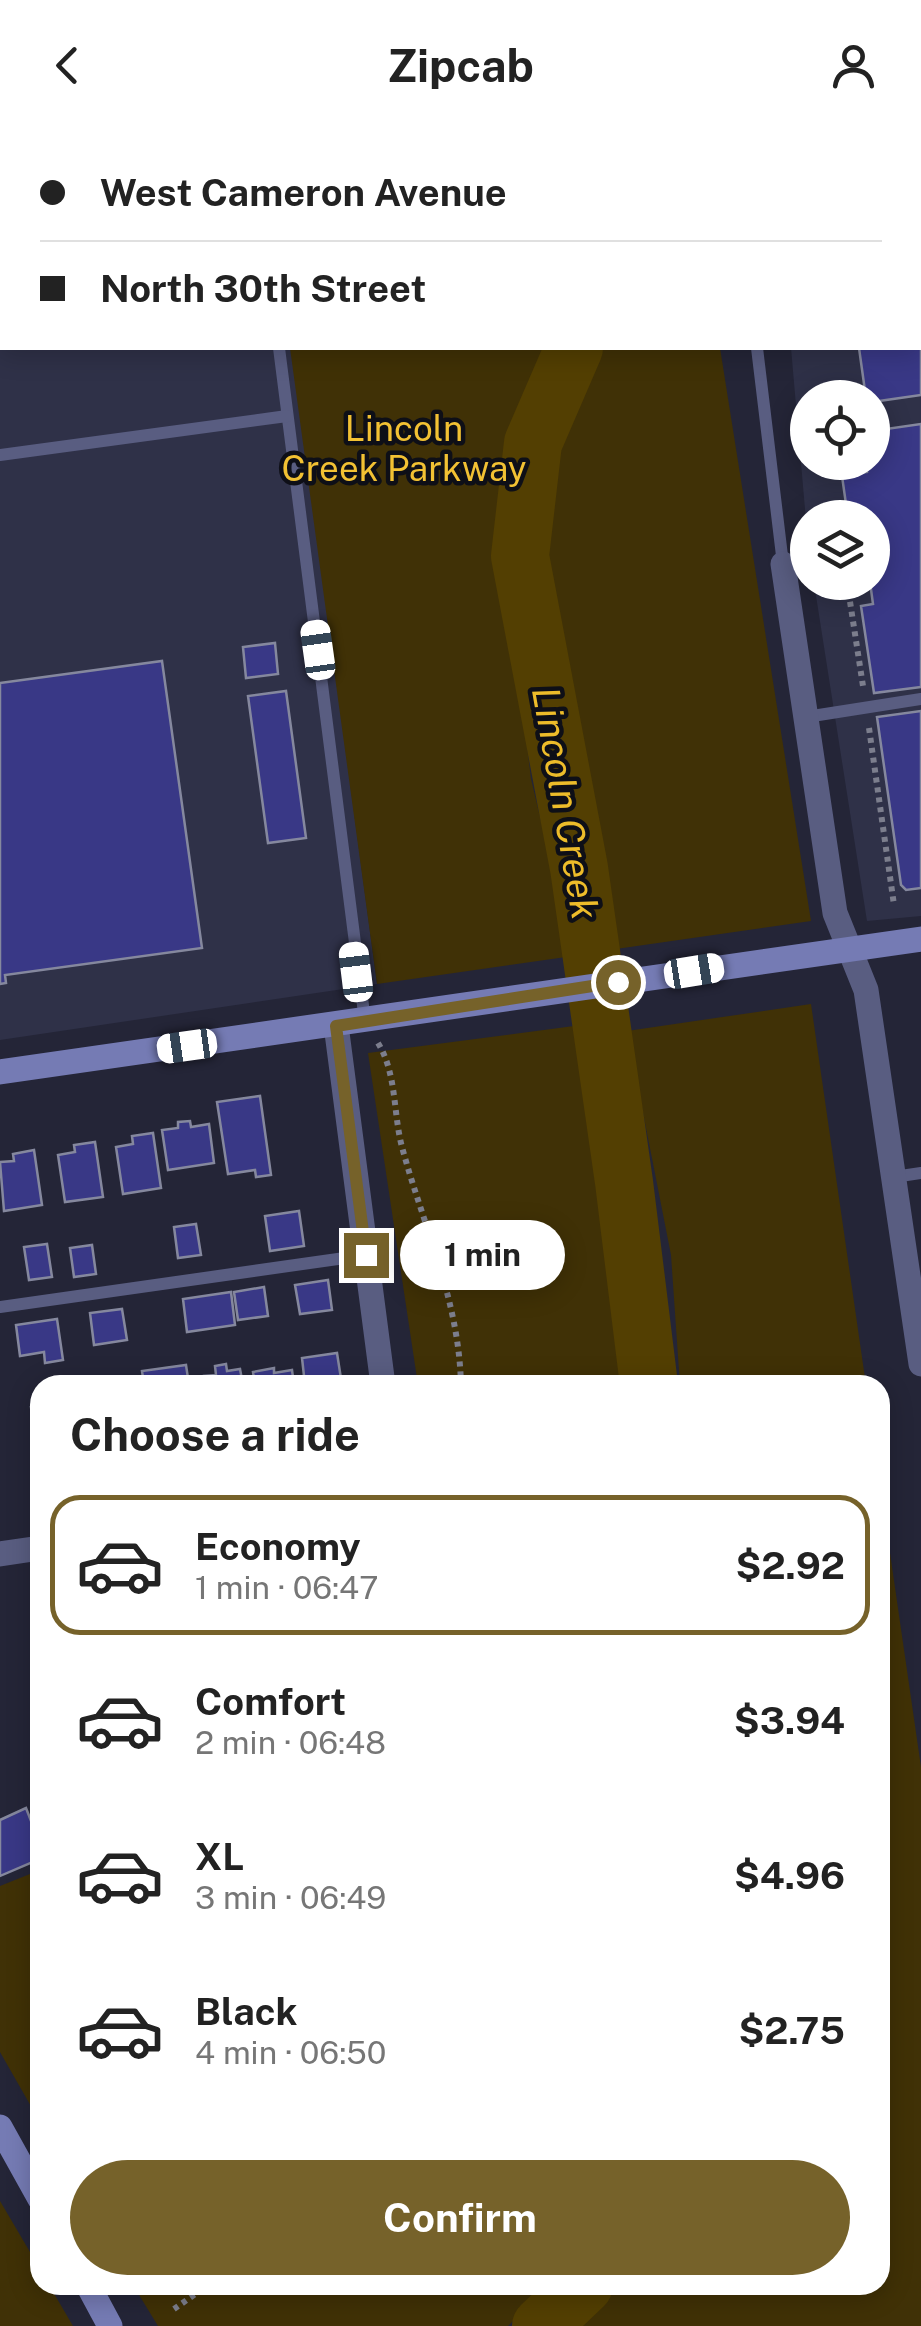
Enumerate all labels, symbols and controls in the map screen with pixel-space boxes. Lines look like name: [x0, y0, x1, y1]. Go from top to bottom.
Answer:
icon: back: [40, 38, 95, 93]
icon: person: [826, 38, 881, 93]
text: Zipcab: [387, 39, 534, 92]
text: West Cameron Avenue: [100, 170, 507, 215]
text: North 30th Street: [100, 266, 426, 311]
map controls: [790, 380, 890, 600]
button: locate: [790, 380, 890, 480]
park label: Lincoln Creek Parkway: [282, 408, 526, 489]
button: layers: [790, 500, 890, 600]
car: [299, 618, 337, 682]
water label: Lincoln Creek: [523, 683, 608, 923]
car: [337, 940, 375, 1004]
car: [662, 951, 726, 991]
route start: [596, 960, 641, 1005]
car: [155, 1027, 219, 1065]
callout: 1 min: [401, 1220, 566, 1290]
route end: [344, 1233, 389, 1278]
text: 1 min: [444, 1236, 521, 1273]
text: Choose a ride: [70, 1408, 360, 1461]
icon: car: [75, 1520, 165, 1610]
text: Economy: [195, 1524, 361, 1569]
text: $2.92: [736, 1543, 845, 1588]
text: 1 min · 06:47: [195, 1569, 378, 1606]
icon: car: [75, 1675, 165, 1765]
text: Comfort: [195, 1679, 346, 1724]
text: $3.94: [734, 1698, 845, 1743]
text: 2 min · 06:48: [195, 1724, 386, 1761]
icon: car: [75, 1830, 165, 1920]
text: XL: [195, 1834, 244, 1879]
text: $4.96: [734, 1853, 845, 1898]
text: 3 min · 06:49: [195, 1879, 386, 1916]
icon: car: [75, 1985, 165, 2075]
text: Black: [195, 1989, 298, 2034]
text: $2.75: [738, 2008, 845, 2053]
text: 4 min · 06:50: [195, 2034, 386, 2071]
button: Confirm: [70, 2160, 850, 2275]

